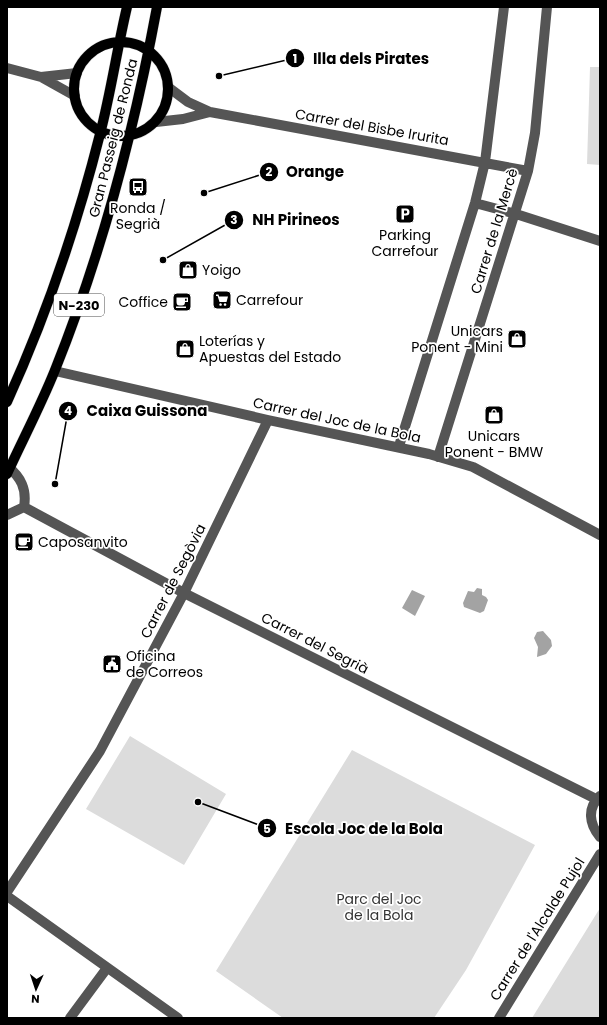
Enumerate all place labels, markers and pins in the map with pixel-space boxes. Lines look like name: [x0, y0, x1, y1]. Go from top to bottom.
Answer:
callout: Illa dels Pirates: [285, 45, 437, 72]
callout: Orange: [259, 158, 352, 185]
bus stop icon: Ronda / Segrià: [127, 176, 149, 198]
place label: Ronda / Segrià: [110, 198, 166, 234]
parking icon: Parking Carrefour: [394, 203, 416, 225]
callout: NH Pirineos: [224, 207, 347, 234]
place label: Parking Carrefour: [371, 225, 439, 261]
shop icon: Yoigo: [177, 259, 199, 281]
place label: Yoigo: [202, 260, 241, 280]
supermarket icon: Carrefour: [211, 289, 233, 311]
place label: Carrefour: [236, 290, 303, 310]
cafe icon: Coffice: [171, 291, 193, 313]
place label: Coffice: [118, 292, 168, 312]
place label: Unicars Ponent - Mini: [411, 321, 503, 357]
shop icon: Unicars Ponent - Mini: [506, 328, 528, 350]
place label: Loterías y Apuestas del Estado: [199, 331, 341, 367]
shop icon: Loterías y Apuestas del Estado: [174, 338, 196, 360]
callout: Caixa Guissona: [58, 397, 215, 424]
shop icon: Unicars Ponent - BMW: [483, 404, 505, 426]
place label: Unicars Ponent - BMW: [445, 426, 543, 462]
cafe icon: Caposanvito: [13, 531, 35, 553]
place label: Caposanvito: [38, 532, 128, 552]
place label: Oficina de Correos: [126, 646, 203, 682]
public building icon: Oficina de Correos: [101, 653, 123, 675]
callout: Escola Joc de la Bola: [257, 815, 451, 842]

